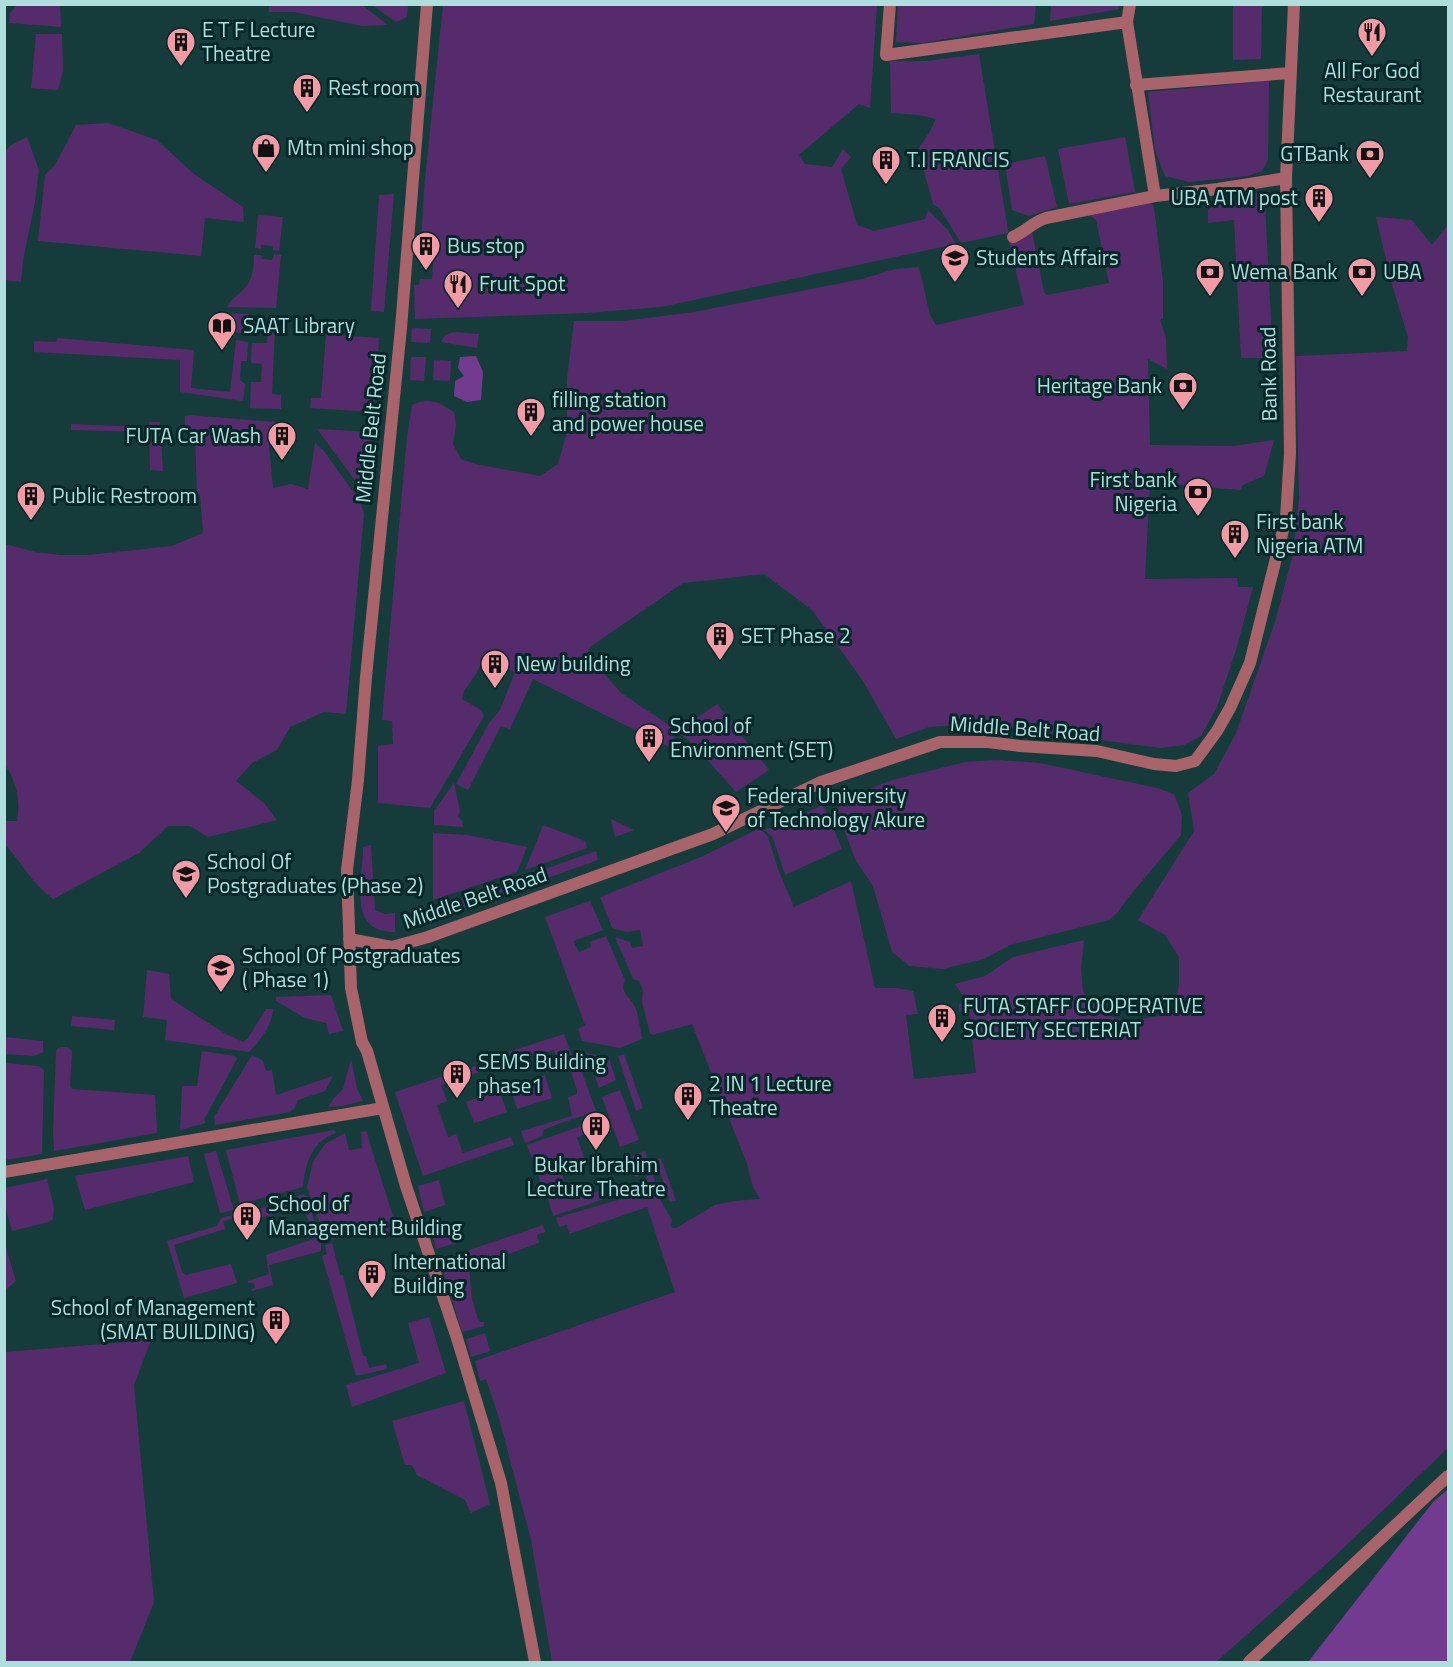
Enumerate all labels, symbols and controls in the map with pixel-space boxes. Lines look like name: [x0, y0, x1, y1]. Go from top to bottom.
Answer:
place label: E T F Lecture Theatre: [202, 13, 315, 69]
restaurant icon: All For God Restaurant: [1356, 16, 1388, 58]
building icon: E T F Lecture Theatre: [165, 26, 197, 68]
place label: All For God Restaurant: [1323, 54, 1422, 110]
place label: Rest room: [328, 71, 420, 103]
building icon: Rest room: [291, 72, 323, 114]
place label: Mtn mini shop: [287, 131, 414, 163]
shop icon: Mtn mini shop: [250, 132, 282, 174]
place label: GTBank: [1280, 137, 1349, 169]
bank icon: GTBank: [1354, 138, 1386, 180]
place label: T.I FRANCIS: [907, 143, 1010, 175]
building icon: T.I FRANCIS: [870, 144, 902, 186]
place label: UBA ATM post: [1170, 181, 1299, 213]
building icon: UBA ATM post: [1303, 182, 1335, 224]
place label: Bus stop: [447, 229, 525, 261]
building icon: Bus stop: [410, 230, 442, 272]
place label: Students Affairs: [976, 241, 1119, 273]
school or university icon: Students Affairs: [939, 242, 971, 284]
place label: Wema Bank: [1231, 255, 1337, 287]
place label: UBA: [1383, 255, 1422, 287]
bank icon: Wema Bank: [1194, 256, 1226, 298]
bank icon: UBA: [1346, 256, 1378, 298]
place label: Fruit Spot: [479, 267, 566, 299]
restaurant icon: Fruit Spot: [442, 268, 474, 310]
place label: SAAT Library: [243, 309, 355, 341]
library icon: SAAT Library: [206, 310, 238, 352]
street label: Bank Road: [1251, 326, 1285, 422]
street label: Middle Belt Road: [346, 351, 394, 504]
place label: Heritage Bank: [1037, 369, 1162, 401]
bank icon: Heritage Bank: [1167, 370, 1199, 412]
place label: filling station and power house: [552, 383, 704, 439]
building icon: filling station and power house: [515, 396, 547, 438]
place label: FUTA Car Wash: [126, 419, 261, 451]
building icon: FUTA Car Wash: [266, 420, 298, 462]
place label: First bank Nigeria: [1089, 463, 1177, 519]
bank icon: First bank Nigeria: [1182, 476, 1214, 518]
place label: Public Restroom: [52, 479, 197, 511]
building icon: Public Restroom: [15, 480, 47, 522]
place label: First bank Nigeria ATM: [1256, 505, 1363, 561]
building icon: First bank Nigeria ATM: [1219, 518, 1251, 560]
place label: SET Phase 2: [741, 619, 851, 651]
building icon: SET Phase 2: [704, 620, 736, 662]
place label: New building: [516, 647, 631, 679]
building icon: New building: [479, 648, 511, 690]
street label: Middle Belt Road: [949, 707, 1101, 749]
place label: School of Environment (SET): [670, 709, 833, 765]
building icon: School of Environment (SET): [633, 722, 665, 764]
place label: Federal University of Technology Akure: [747, 779, 925, 835]
school or university icon: Federal University of Technology Akure: [710, 792, 742, 834]
place label: School Of Postgraduates (Phase 2): [207, 845, 423, 901]
street label: Middle Belt Road: [398, 857, 551, 937]
school or university icon: School Of Postgraduates (Phase 2): [170, 858, 202, 900]
place label: School Of Postgraduates ( Phase 1): [242, 939, 461, 995]
school or university icon: School Of Postgraduates ( Phase 1): [205, 952, 237, 994]
place label: FUTA STAFF COOPERATIVE SOCIETY SECTERIAT: [963, 989, 1203, 1045]
building icon: FUTA STAFF COOPERATIVE SOCIETY SECTERIAT: [926, 1002, 958, 1044]
place label: SEMS Building phase1: [478, 1045, 606, 1101]
building icon: SEMS Building phase1: [441, 1058, 473, 1100]
place label: 2 IN 1 Lecture Theatre: [709, 1067, 832, 1123]
building icon: 2 IN 1 Lecture Theatre: [672, 1080, 704, 1122]
building icon: Bukar Ibrahim Lecture Theatre: [580, 1110, 612, 1152]
place label: Bukar Ibrahim Lecture Theatre: [527, 1148, 666, 1204]
place label: School of Management Building: [268, 1187, 462, 1243]
building icon: School of Management Building: [231, 1200, 263, 1242]
place label: International Building: [393, 1245, 506, 1301]
building icon: International Building: [356, 1258, 388, 1300]
place label: School of Management (SMAT BUILDING): [51, 1291, 256, 1347]
building icon: School of Management (SMAT BUILDING): [260, 1304, 292, 1346]

